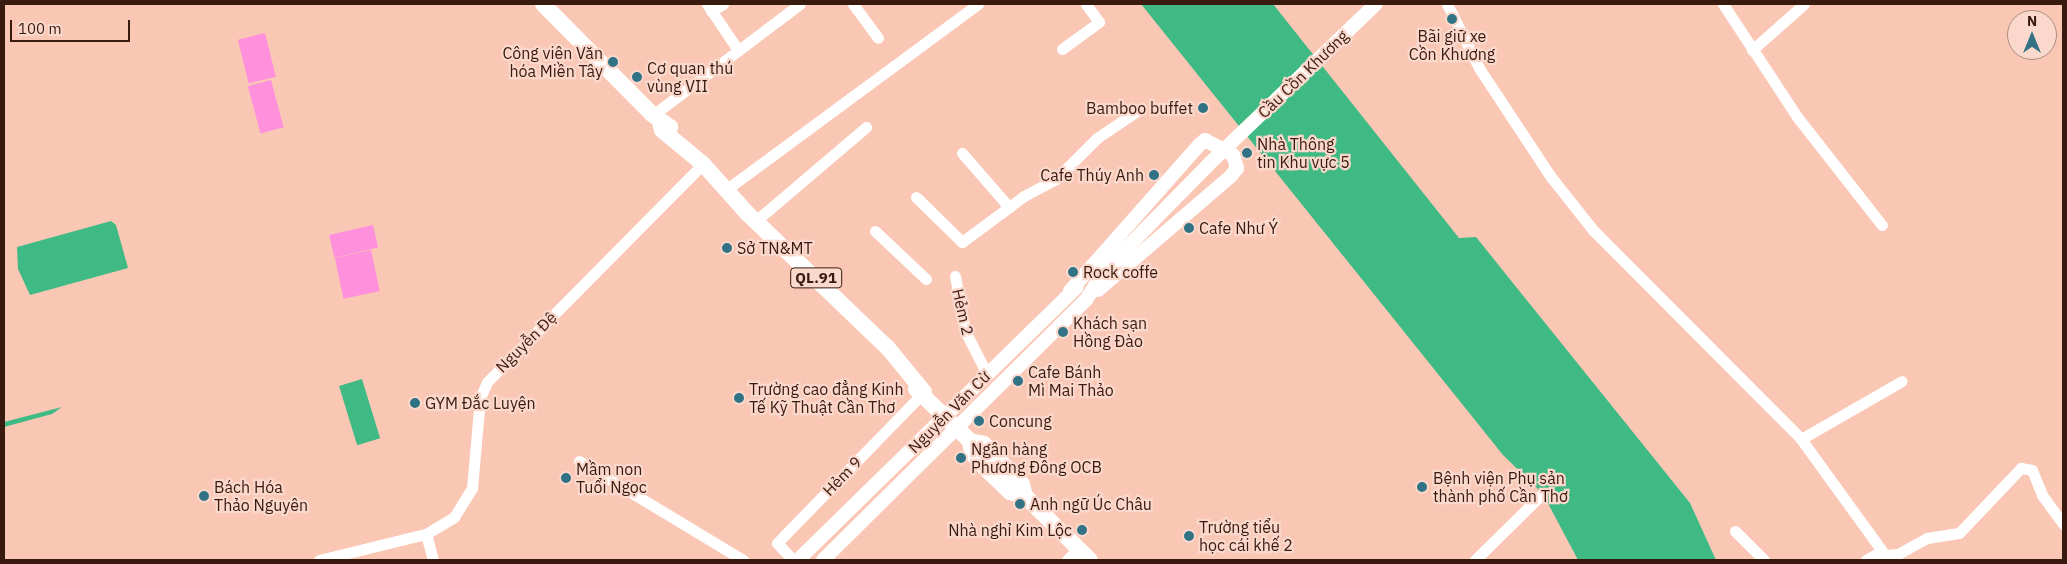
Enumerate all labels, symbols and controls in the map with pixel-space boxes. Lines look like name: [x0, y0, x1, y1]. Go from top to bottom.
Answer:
scale bar: [12, 10, 132, 42]
north arrow: [2007, 10, 2057, 60]
text: N: [2027, 12, 2037, 30]
marker: Bãi giữ xe Cồn Khương: [1446, 13, 1458, 25]
text: 100 m: [18, 19, 62, 38]
street label: Cầu Cồn Khương: [1254, 26, 1352, 122]
place label: Bãi giữ xe Cồn Khương: [1409, 26, 1495, 64]
place label: Công viên Văn hóa Miền Tây: [502, 43, 603, 81]
marker: Công viên Văn hóa Miền Tây: [607, 56, 619, 68]
place label: Cơ quan thú vùng VII: [647, 58, 733, 96]
marker: Cơ quan thú vùng VII: [631, 71, 643, 83]
place label: Bamboo buffet: [1086, 98, 1193, 118]
marker: Bamboo buffet: [1197, 102, 1209, 114]
place label: Nhà Thông tin Khu vực 5: [1257, 134, 1350, 172]
marker: Nhà Thông tin Khu vực 5: [1241, 147, 1253, 159]
place label: Cafe Thúy Anh: [1040, 165, 1144, 185]
marker: Cafe Thúy Anh: [1148, 169, 1160, 181]
place label: Cafe Như Ý: [1199, 218, 1278, 238]
marker: Cafe Như Ý: [1183, 222, 1195, 234]
place label: Sở TN&MT: [737, 238, 813, 258]
marker: Sở TN&MT: [721, 242, 733, 254]
place label: Rock coffe: [1083, 262, 1158, 282]
road number: QL.91: [790, 266, 842, 290]
marker: Rock coffe: [1067, 266, 1079, 278]
street label: Hẻm 2: [948, 287, 978, 337]
street label: Nguyễn Đệ: [492, 308, 560, 376]
place label: Khách sạn Hồng Đào: [1073, 313, 1147, 351]
marker: Khách sạn Hồng Đào: [1057, 326, 1069, 338]
place label: Cafe Bánh Mì Mai Thảo: [1028, 362, 1114, 400]
street label: Nguyễn Văn Cừ: [904, 367, 994, 457]
marker: Cafe Bánh Mì Mai Thảo: [1012, 375, 1024, 387]
place label: Trường cao đẳng Kinh Tế Kỹ Thuật Cần Thơ: [749, 379, 903, 417]
marker: Trường cao đẳng Kinh Tế Kỹ Thuật Cần Thơ: [733, 392, 745, 404]
place label: GYM Đắc Luyện: [425, 393, 536, 413]
marker: GYM Đắc Luyện: [409, 397, 421, 409]
place label: Concung: [989, 411, 1052, 431]
marker: Concung: [973, 415, 985, 427]
place label: Ngân hàng Phương Đông OCB: [971, 439, 1102, 477]
street label: Hẻm 9: [819, 452, 865, 500]
marker: Ngân hàng Phương Đông OCB: [955, 452, 967, 464]
place label: Mầm non Tuổi Ngọc: [576, 459, 647, 497]
place label: Bệnh viện Phụ sản thành phố Cần Thơ: [1433, 468, 1568, 506]
marker: Mầm non Tuổi Ngọc: [560, 472, 572, 484]
place label: Bách Hóa Thảo Nguyên: [214, 477, 308, 515]
marker: Bệnh viện Phụ sản thành phố Cần Thơ: [1415, 480, 1429, 494]
marker: Bách Hóa Thảo Nguyên: [198, 490, 210, 502]
place label: Anh ngữ Úc Châu: [1030, 494, 1152, 514]
marker: Anh ngữ Úc Châu: [1014, 498, 1026, 510]
place label: Trường tiểu học cái khế 2: [1199, 517, 1293, 555]
place label: Nhà nghỉ Kim Lộc: [948, 520, 1072, 540]
marker: Nhà nghỉ Kim Lộc: [1076, 524, 1088, 536]
marker: Trường tiểu học cái khế 2: [1183, 530, 1195, 542]

